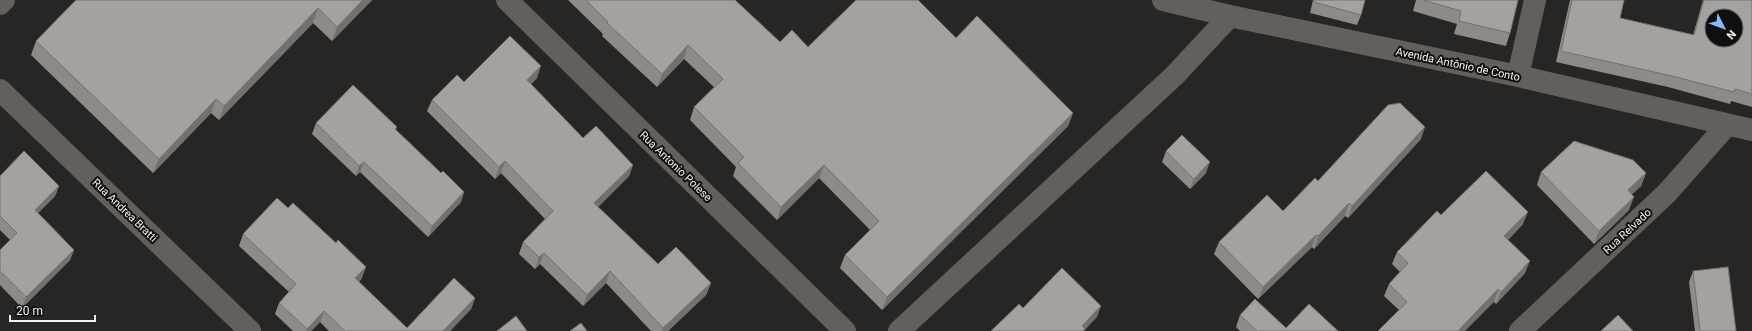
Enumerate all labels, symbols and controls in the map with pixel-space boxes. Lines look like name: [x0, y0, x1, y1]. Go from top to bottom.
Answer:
north arrow: [1704, 8, 1744, 48]
text: N: [1723, 27, 1738, 42]
street label: Avenida Antônio de Conto: [1395, 45, 1521, 84]
street label: Rua Antonio Polese: [637, 129, 715, 204]
street label: Rua Andrea Bratti: [89, 176, 160, 245]
street label: Rua Relvado: [1601, 206, 1654, 257]
scale bar: [10, 297, 95, 323]
text: 20 m: [16, 304, 43, 318]

